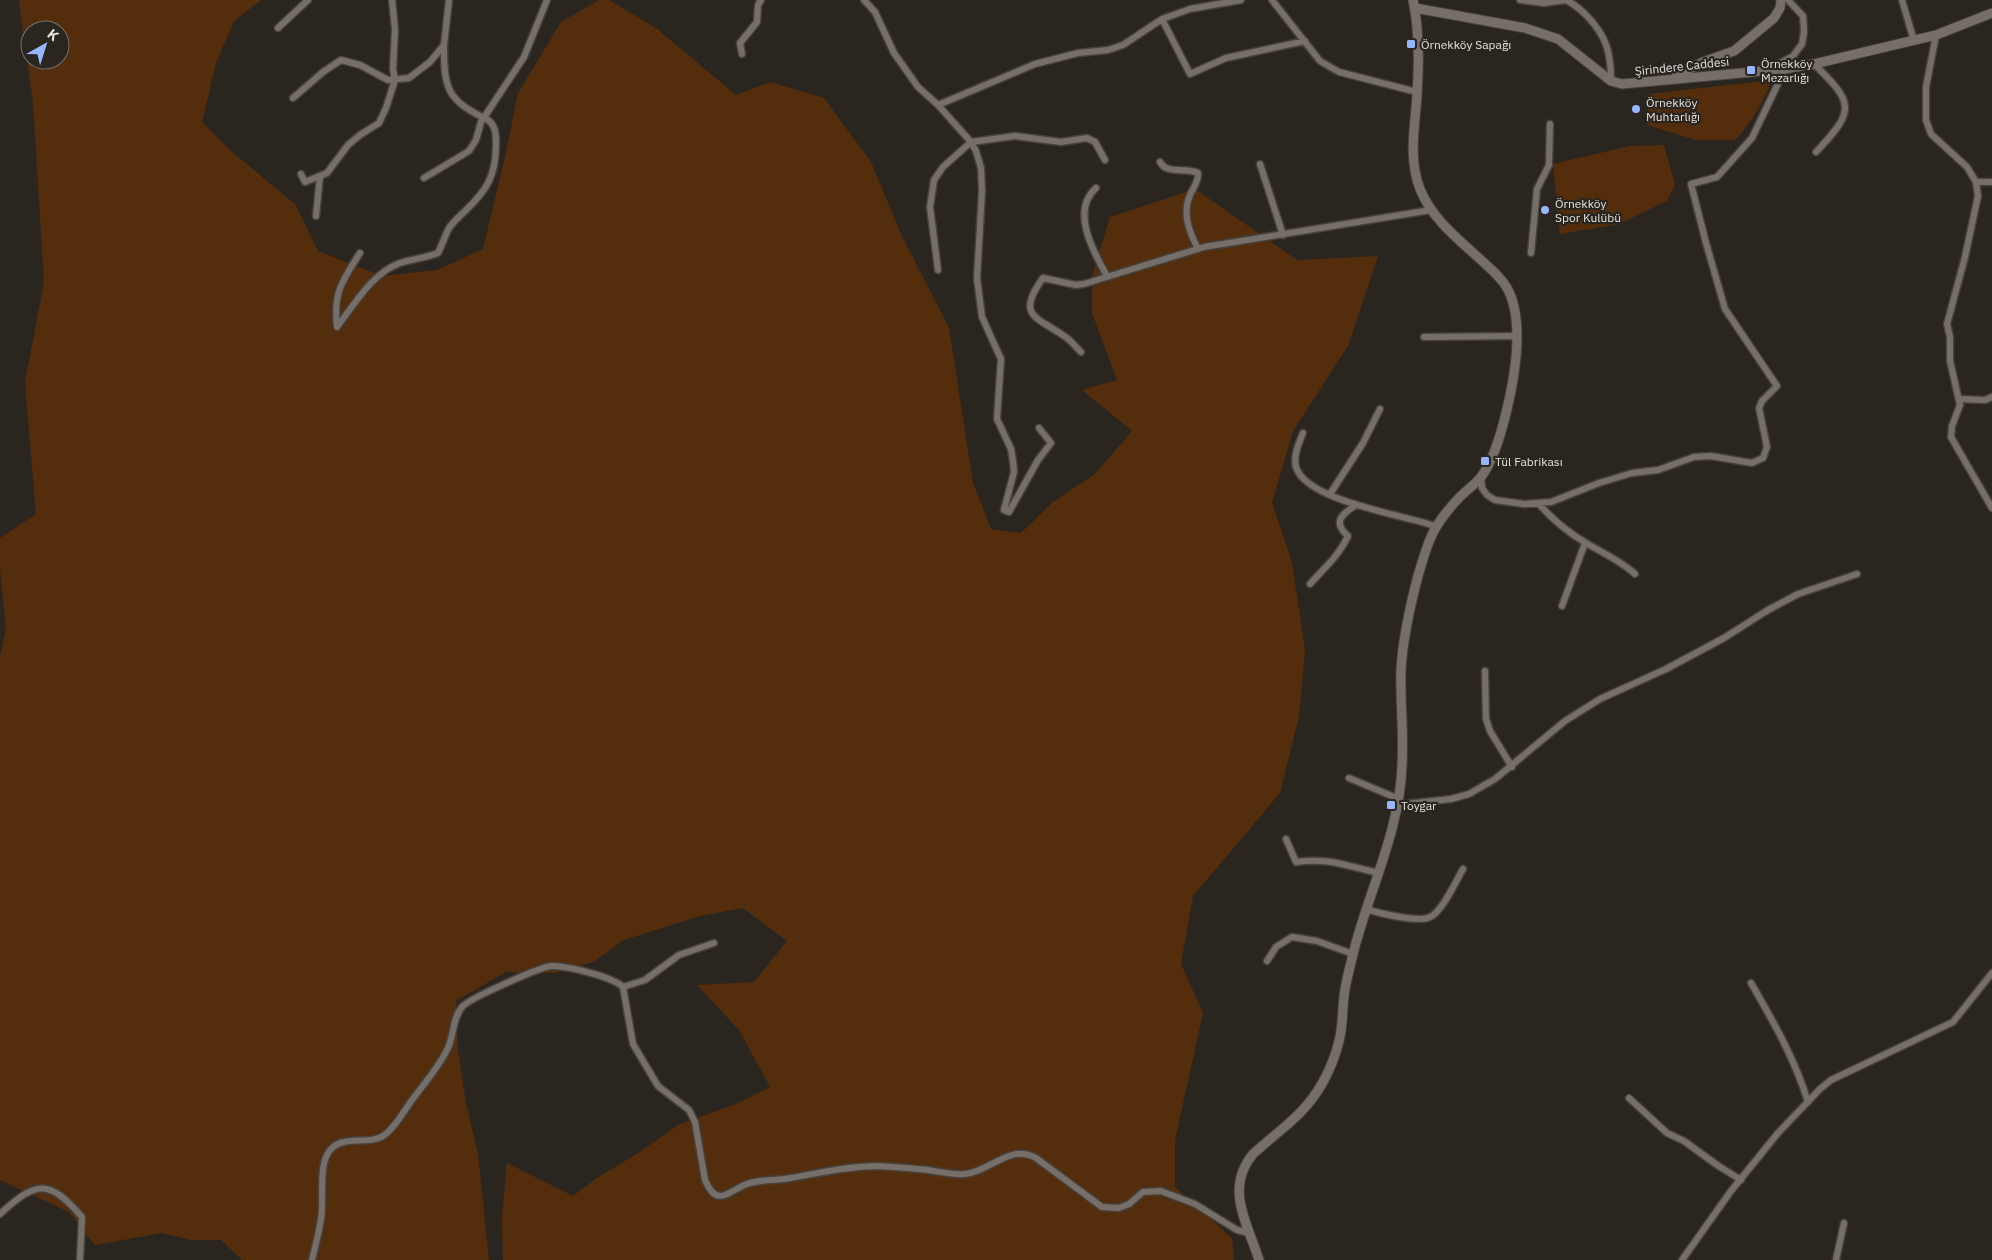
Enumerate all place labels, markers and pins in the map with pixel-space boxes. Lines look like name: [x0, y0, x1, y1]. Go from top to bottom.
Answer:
place label: Örnekköy Sapağı: [1421, 37, 1511, 52]
marker: Örnekköy Sapağı: [1405, 38, 1417, 50]
place label: Örnekköy Mezarlığı: [1761, 56, 1812, 85]
marker: Örnekköy Mezarlığı: [1745, 64, 1757, 76]
place label: Örnekköy Muhtarlığı: [1646, 95, 1700, 124]
marker: Örnekköy Muhtarlığı: [1630, 103, 1642, 115]
place label: Örnekköy Spor Kulübü: [1555, 196, 1621, 225]
marker: Örnekköy Spor Kulübü: [1539, 204, 1551, 216]
place label: Tül Fabrikası: [1495, 454, 1563, 469]
marker: Tül Fabrikası: [1479, 455, 1491, 467]
place label: Toygar: [1401, 798, 1437, 813]
marker: Toygar: [1385, 799, 1397, 811]

